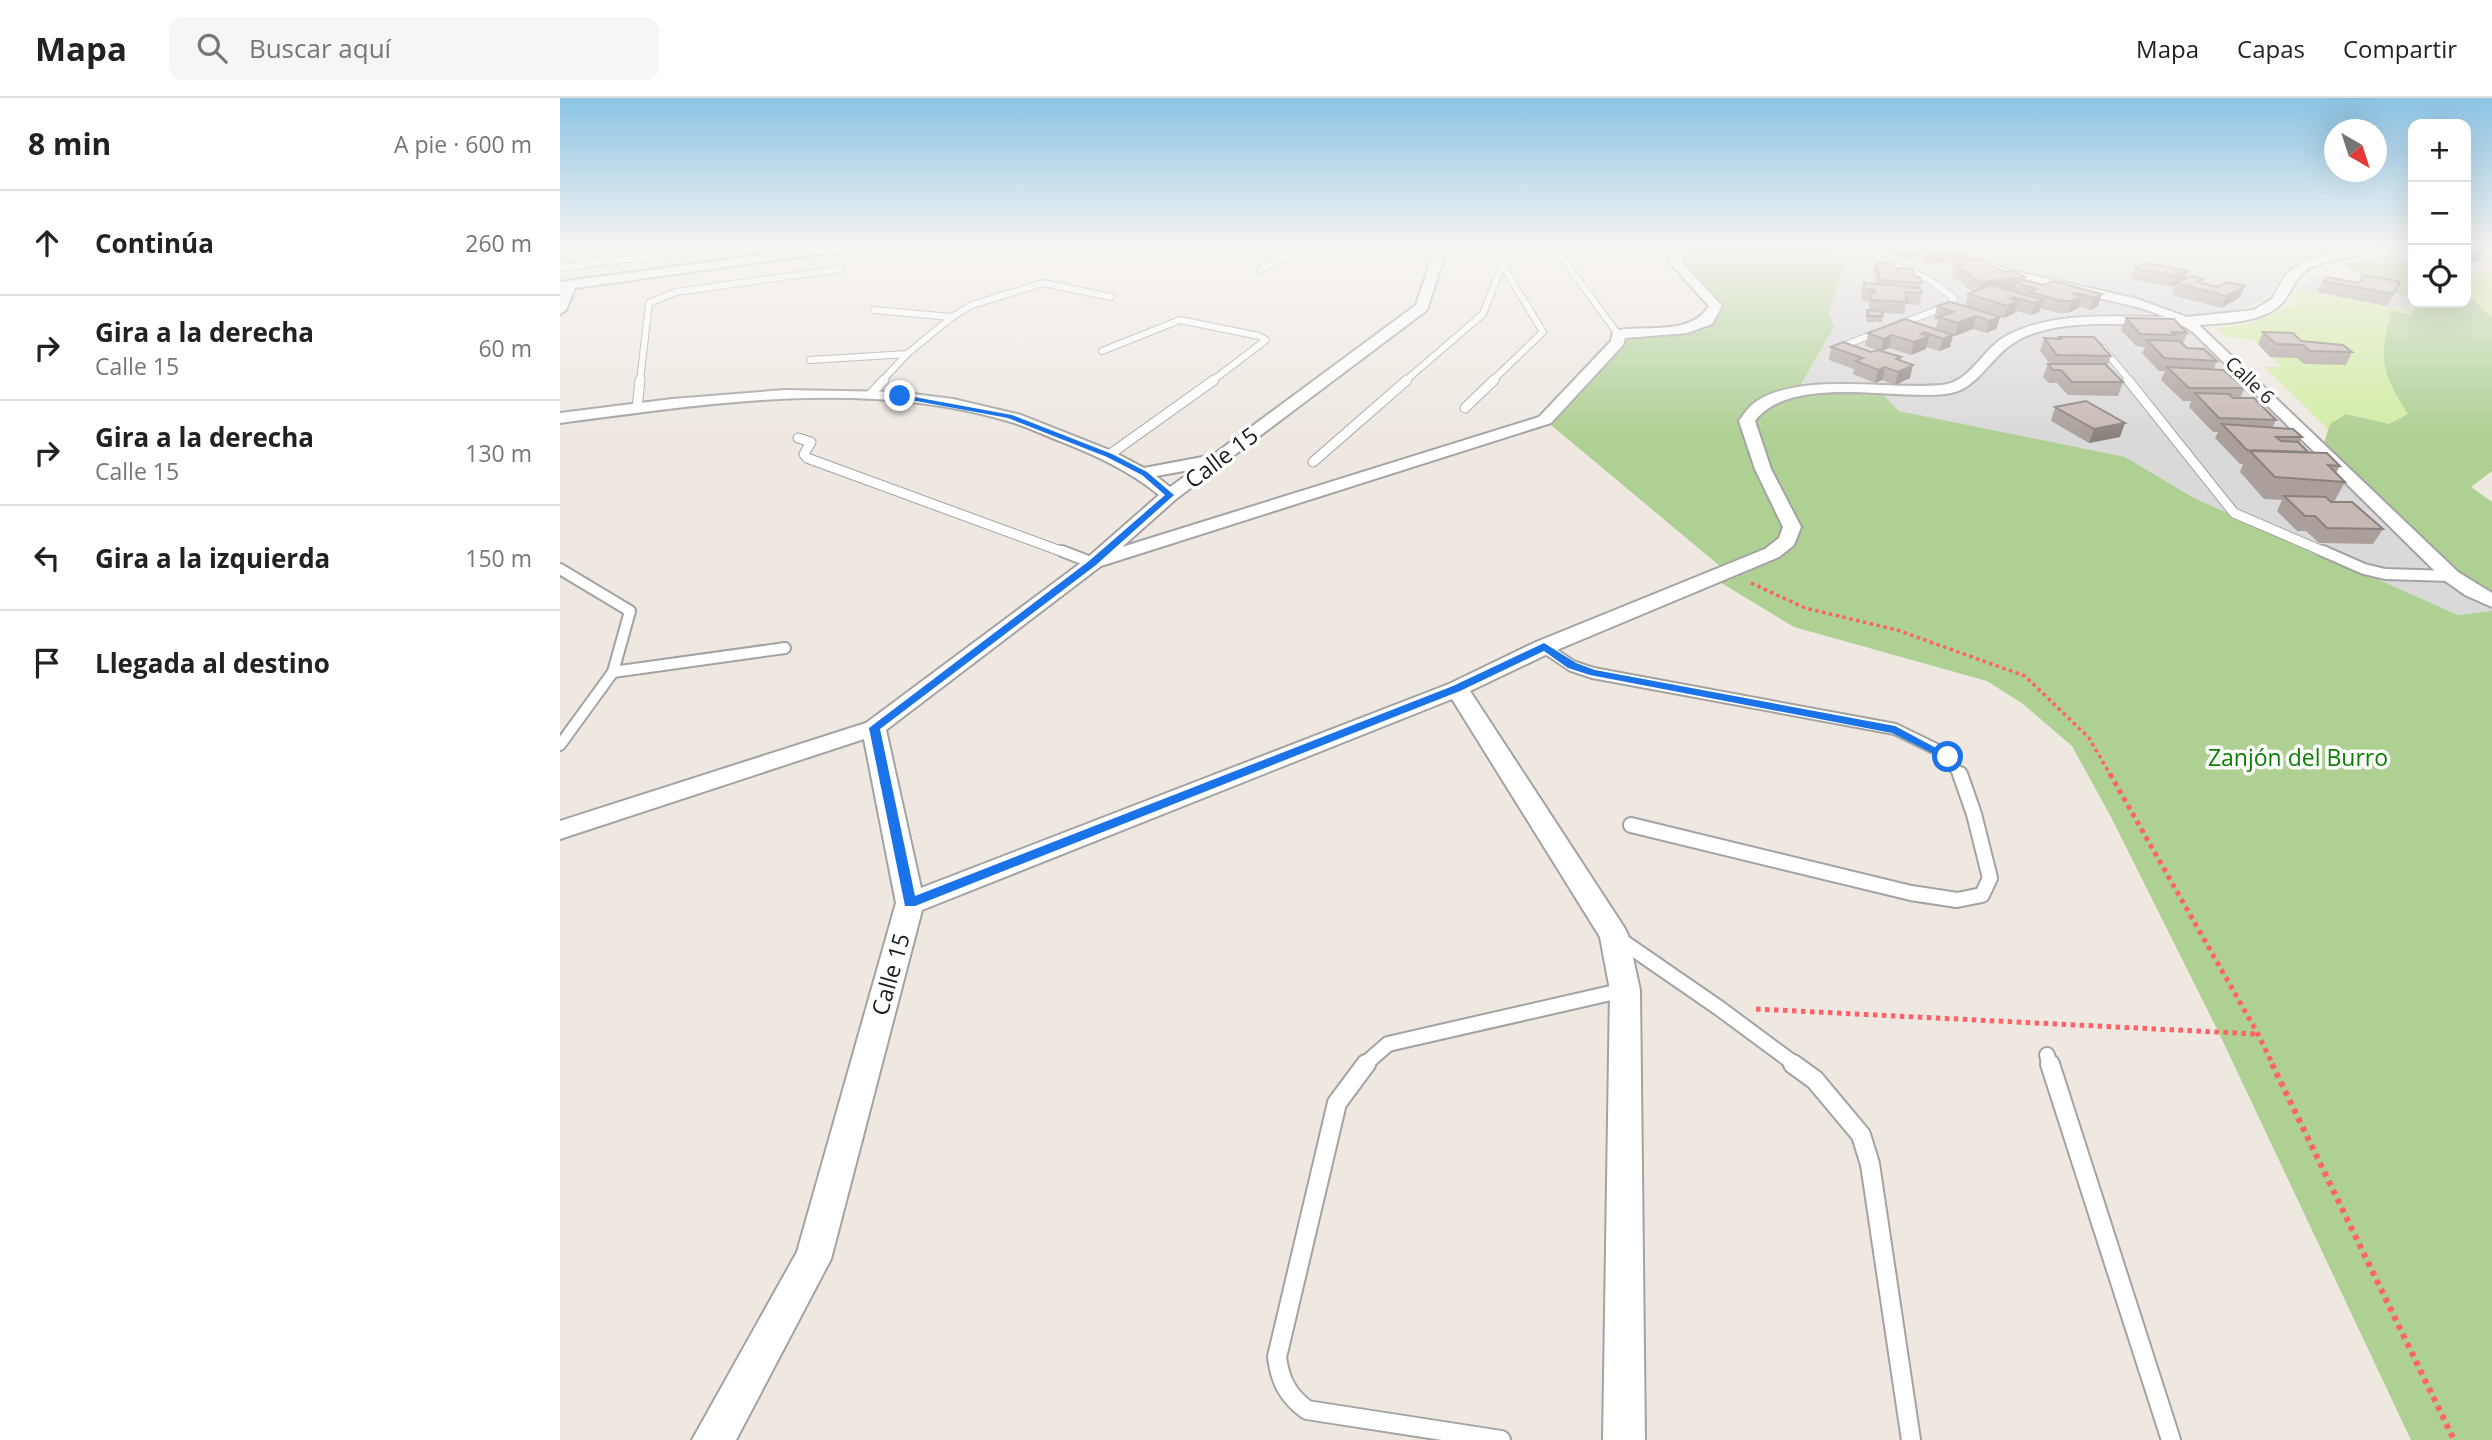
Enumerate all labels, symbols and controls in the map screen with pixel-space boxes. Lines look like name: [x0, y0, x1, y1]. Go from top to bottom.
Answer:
search box: [169, 17, 659, 80]
text: Mapa: [35, 26, 127, 71]
icon: search: [193, 29, 231, 67]
text: Buscar aquí: [249, 30, 391, 66]
text: Mapa: [2136, 32, 2199, 65]
text: Capas: [2237, 32, 2305, 65]
text: Compartir: [2343, 32, 2457, 65]
north arrow: [2324, 119, 2387, 182]
map controls: [2408, 119, 2471, 308]
button: +: [2408, 119, 2471, 182]
text: 8 min: [28, 123, 111, 164]
text: A pie · 600 m: [394, 128, 532, 160]
button: −: [2408, 182, 2471, 245]
icon: ahead: [28, 224, 66, 262]
text: Continúa: [95, 225, 214, 261]
text: 260 m: [465, 227, 532, 259]
button: locate: [2408, 245, 2471, 308]
text: Gira a la derecha: [95, 314, 314, 350]
icon: right: [28, 329, 66, 367]
text: 60 m: [478, 332, 532, 364]
text: Calle 15: [95, 350, 179, 382]
street label: Calle 6: [2220, 350, 2280, 410]
route end: [884, 380, 915, 411]
text: Gira a la derecha: [95, 419, 314, 455]
street label: Calle 15: [1178, 419, 1264, 495]
icon: right: [28, 434, 66, 472]
text: 130 m: [465, 437, 532, 469]
text: Calle 15: [95, 455, 179, 487]
icon: left: [28, 539, 66, 577]
text: Gira a la izquierda: [95, 540, 330, 576]
text: 150 m: [465, 542, 532, 574]
icon: arrive: [28, 644, 66, 682]
text: Llegada al destino: [95, 645, 330, 681]
route start: [1932, 741, 1963, 772]
park label: Zanjón del Burro: [2208, 741, 2388, 773]
street label: Calle 15: [863, 929, 917, 1019]

